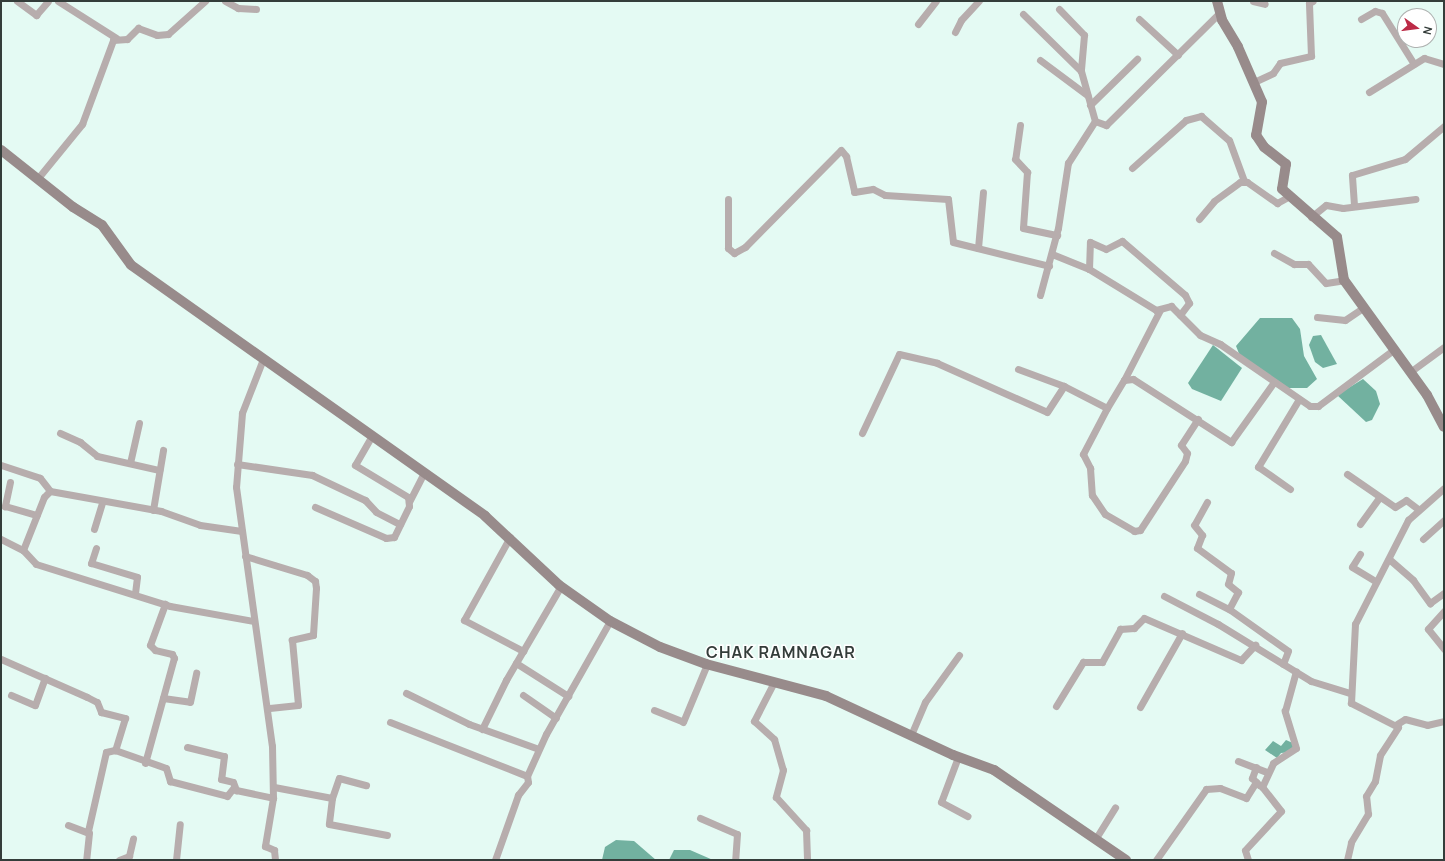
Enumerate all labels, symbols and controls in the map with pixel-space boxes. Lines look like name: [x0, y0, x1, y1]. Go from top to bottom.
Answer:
north arrow: [1397, 8, 1437, 48]
text: N: [1420, 25, 1436, 36]
district label: CHAK RAMNAGAR: [706, 642, 856, 662]

